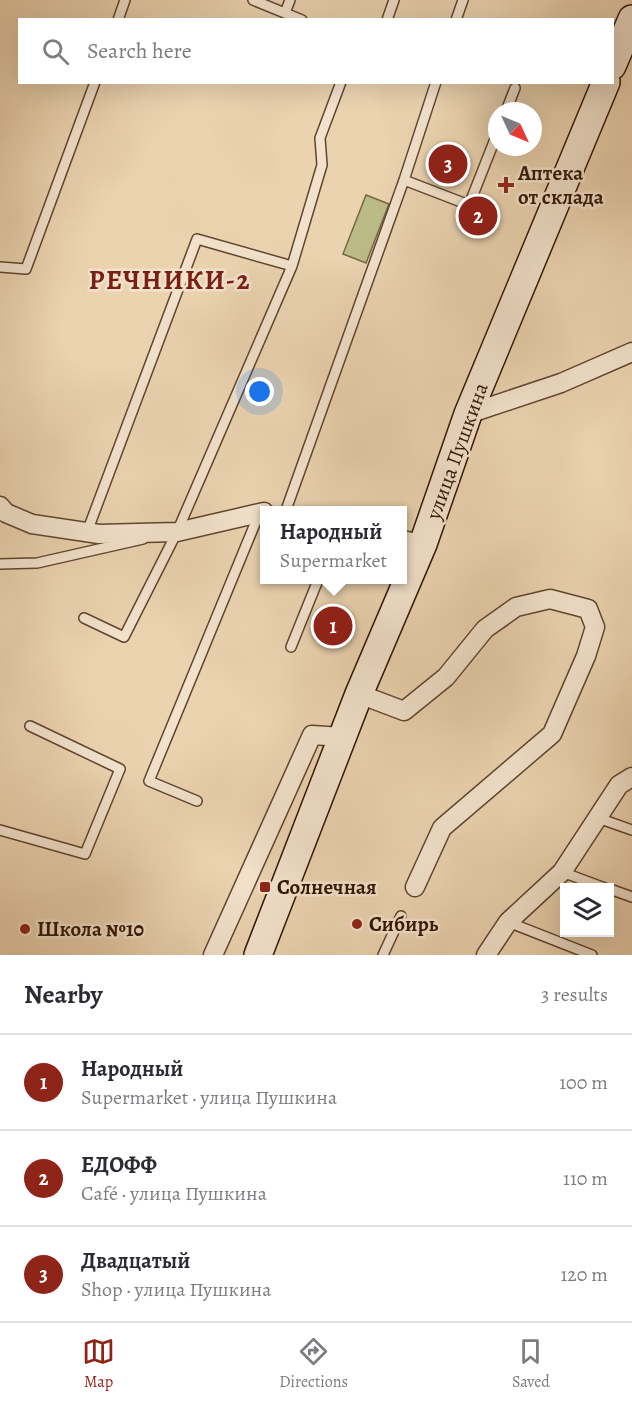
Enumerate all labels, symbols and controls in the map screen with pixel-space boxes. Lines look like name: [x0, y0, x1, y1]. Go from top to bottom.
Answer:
search box: [18, 18, 614, 84]
icon: search: [39, 35, 72, 68]
text: Search here: [87, 36, 192, 66]
north arrow: [488, 102, 542, 156]
pin: 3: [428, 142, 468, 186]
place label: Аптека от склада: [517, 159, 604, 211]
marker: Аптека от склада: [499, 178, 513, 192]
pin: 2: [458, 194, 498, 238]
district label: РЕЧНИКИ-2: [89, 262, 251, 298]
your location: [245, 377, 274, 406]
street label: улица Пушкина: [419, 378, 495, 524]
popup: [260, 506, 407, 584]
text: Народный: [280, 517, 382, 547]
text: Supermarket: [280, 547, 387, 574]
pin: 1: [314, 604, 352, 648]
place label: Солнечная: [277, 873, 377, 901]
marker: Солнечная: [258, 880, 272, 894]
map controls: [560, 883, 614, 937]
button: layers: [560, 883, 614, 937]
place label: Сибирь: [369, 910, 439, 938]
place label: Школа №10: [37, 915, 145, 943]
marker: Сибирь: [350, 917, 364, 931]
marker: Школа №10: [18, 922, 32, 936]
text: Nearby: [24, 977, 103, 1012]
text: 3 results: [541, 981, 608, 1008]
text: Народный: [81, 1054, 183, 1084]
text: 1: [40, 1069, 47, 1096]
text: 100 m: [559, 1069, 608, 1096]
text: Supermarket · улица Пушкина: [81, 1084, 337, 1111]
text: ЕДОФФ: [81, 1150, 157, 1180]
text: 2: [39, 1165, 48, 1192]
text: 110 m: [563, 1165, 608, 1192]
text: Café · улица Пушкина: [81, 1180, 267, 1207]
text: Двадцатый: [81, 1246, 190, 1276]
text: 3: [39, 1261, 48, 1288]
text: 120 m: [560, 1261, 608, 1288]
text: Shop · улица Пушкина: [81, 1276, 271, 1303]
tab: Map: [82, 1335, 115, 1393]
tab: Directions: [279, 1335, 348, 1393]
tab: Saved: [512, 1335, 550, 1393]

